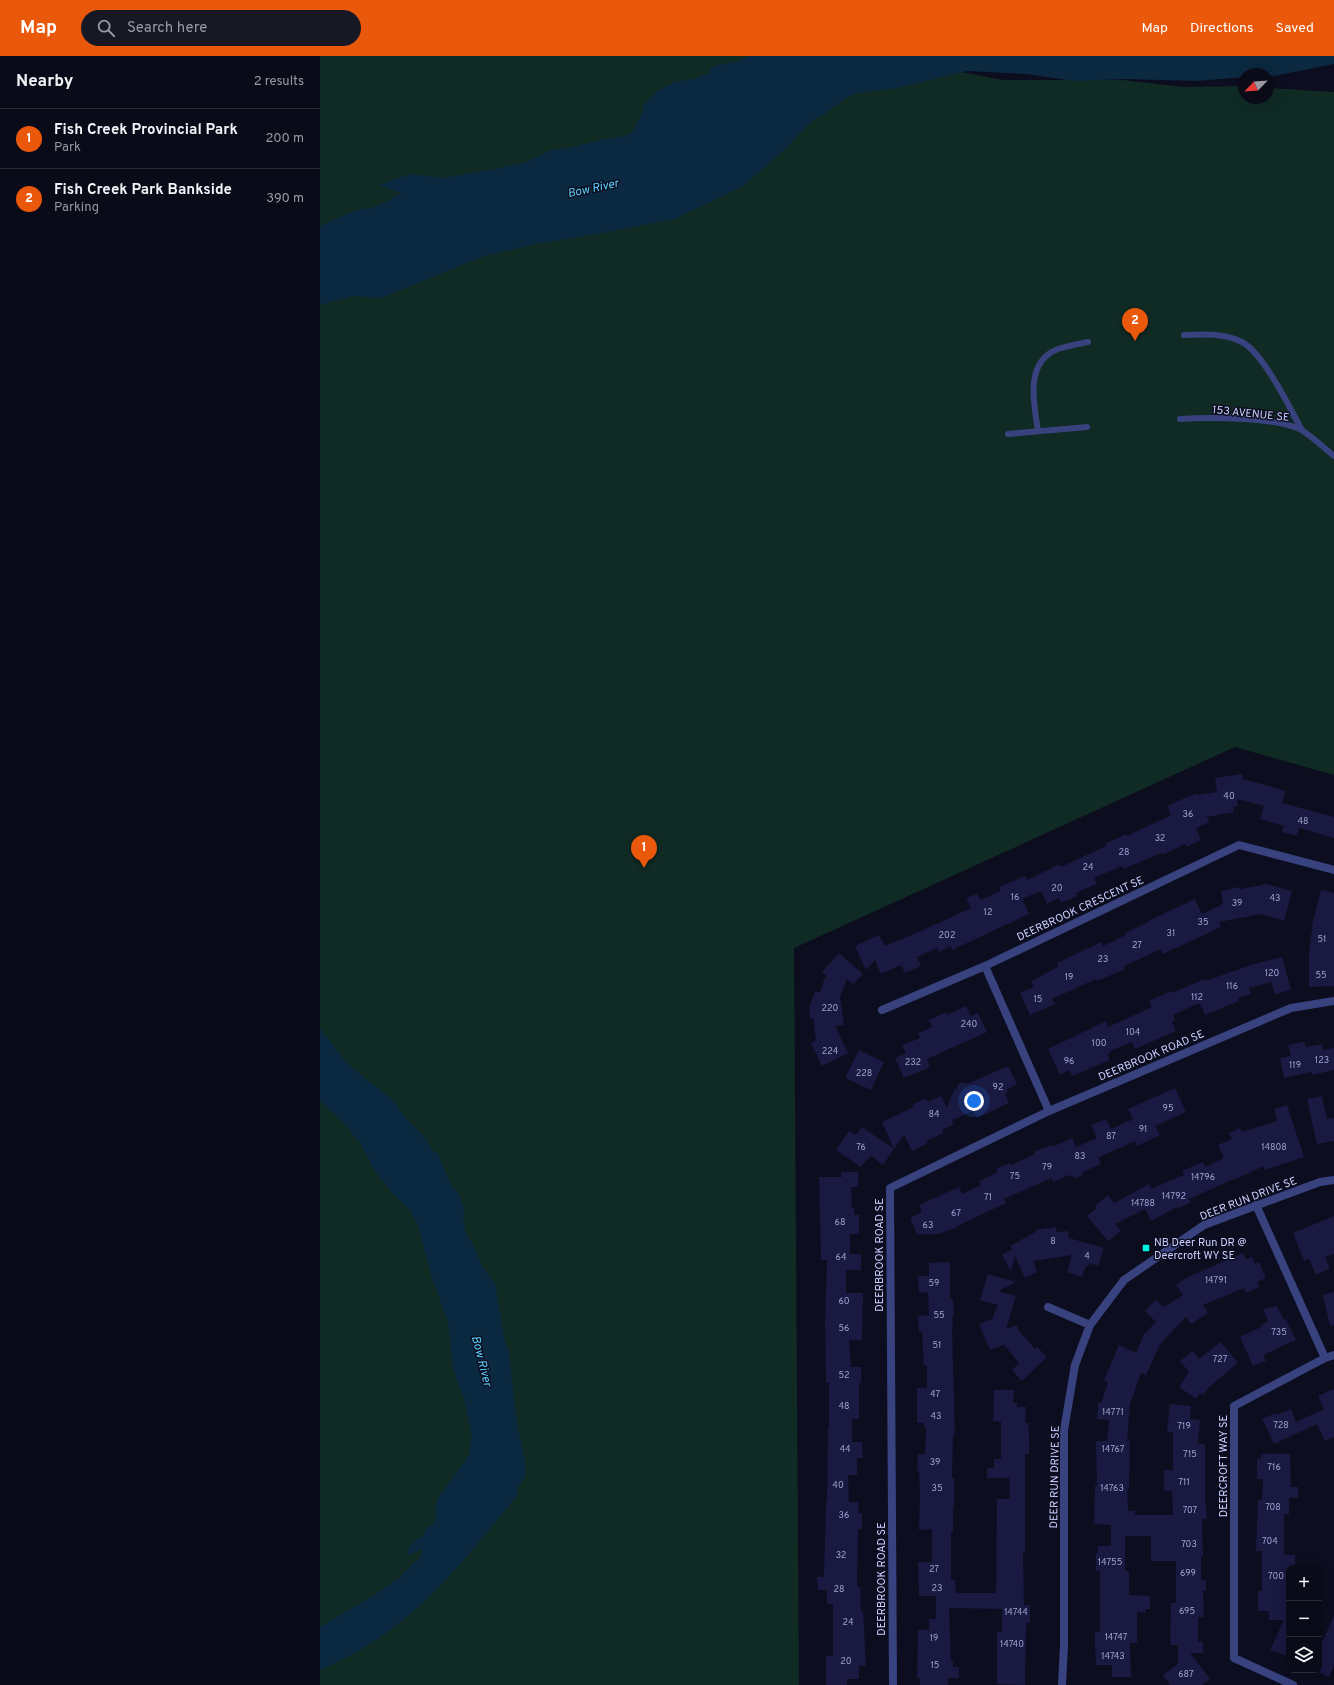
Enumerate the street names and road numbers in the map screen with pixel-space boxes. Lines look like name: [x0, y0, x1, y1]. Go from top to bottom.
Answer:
street label: 153 AVENUE SE: [1212, 403, 1290, 425]
street label: DEERBROOK CRESCENT SE: [1015, 873, 1146, 945]
street label: DEERBROOK ROAD SE: [1096, 1027, 1206, 1085]
street label: DEER RUN DRIVE SE: [1198, 1174, 1299, 1224]
street label: DEERBROOK ROAD SE: [873, 1198, 887, 1312]
street label: DEERCROFT WAY SE: [1217, 1415, 1231, 1517]
street label: DEER RUN DRIVE SE: [1047, 1426, 1063, 1528]
street label: DEERBROOK ROAD SE: [875, 1522, 889, 1636]

